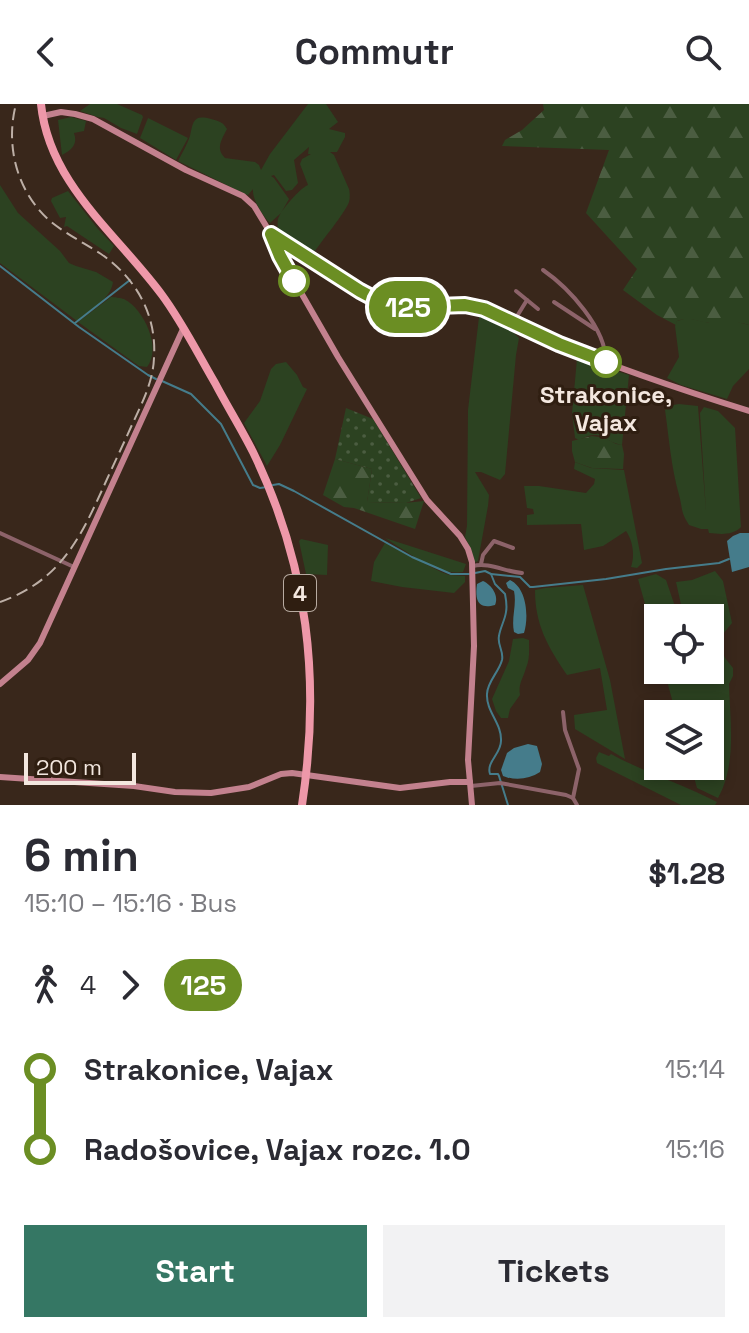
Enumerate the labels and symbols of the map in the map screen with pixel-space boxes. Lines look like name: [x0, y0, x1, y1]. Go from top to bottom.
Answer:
unlabelled marker: [279, 266, 309, 296]
line badge: 125: [362, 281, 454, 333]
marker: Strakonice, Vajax: [591, 347, 621, 377]
place label: Strakonice, Vajax: [540, 379, 672, 438]
road number: 4: [284, 575, 316, 611]
scale bar: [24, 749, 136, 785]

